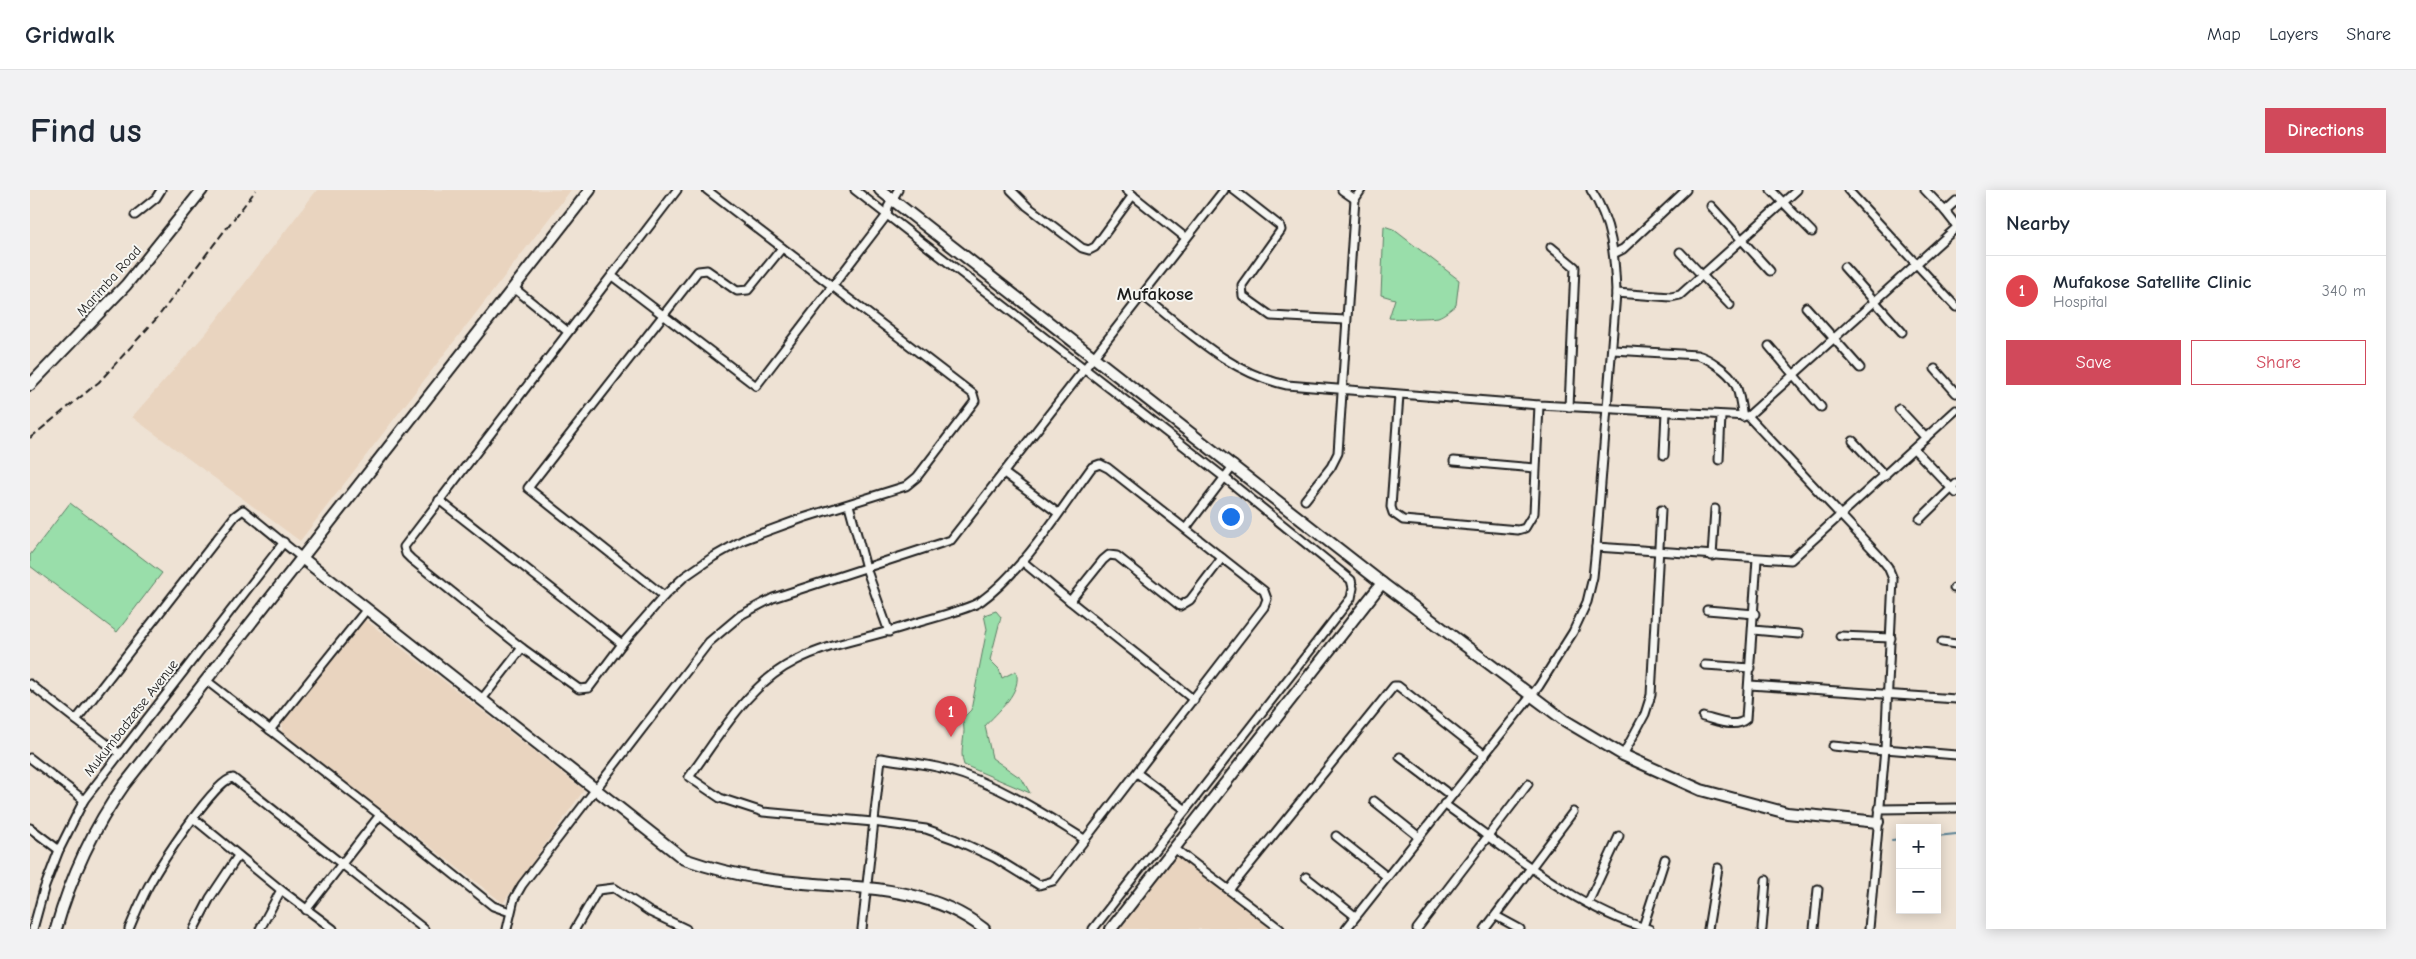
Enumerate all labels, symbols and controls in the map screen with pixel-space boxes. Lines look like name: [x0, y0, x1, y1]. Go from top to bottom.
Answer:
text: Gridwalk: [25, 21, 114, 49]
text: Map: [2207, 24, 2241, 45]
text: Layers: [2269, 24, 2318, 45]
text: Share: [2346, 24, 2391, 45]
button: Directions: [2265, 108, 2386, 153]
text: Find us: [30, 110, 142, 151]
text: Nearby: [2006, 211, 2070, 235]
street label: Marimba Road: [73, 242, 145, 320]
text: Mufakose Satellite Clinic: [2053, 271, 2251, 293]
text: 1: [2019, 282, 2025, 300]
text: 340 m: [2322, 282, 2366, 300]
district label: Mufakose: [1117, 283, 1193, 305]
text: Hospital: [2053, 293, 2108, 311]
button: Save: [2006, 340, 2181, 385]
button: Share: [2191, 340, 2366, 385]
your location: [1218, 504, 1244, 530]
street label: Mukumbadzetse Avenue: [80, 656, 182, 780]
pin: 1: [935, 696, 967, 737]
map controls: [1896, 824, 1941, 914]
button: +: [1896, 824, 1941, 869]
button: −: [1896, 869, 1941, 914]

